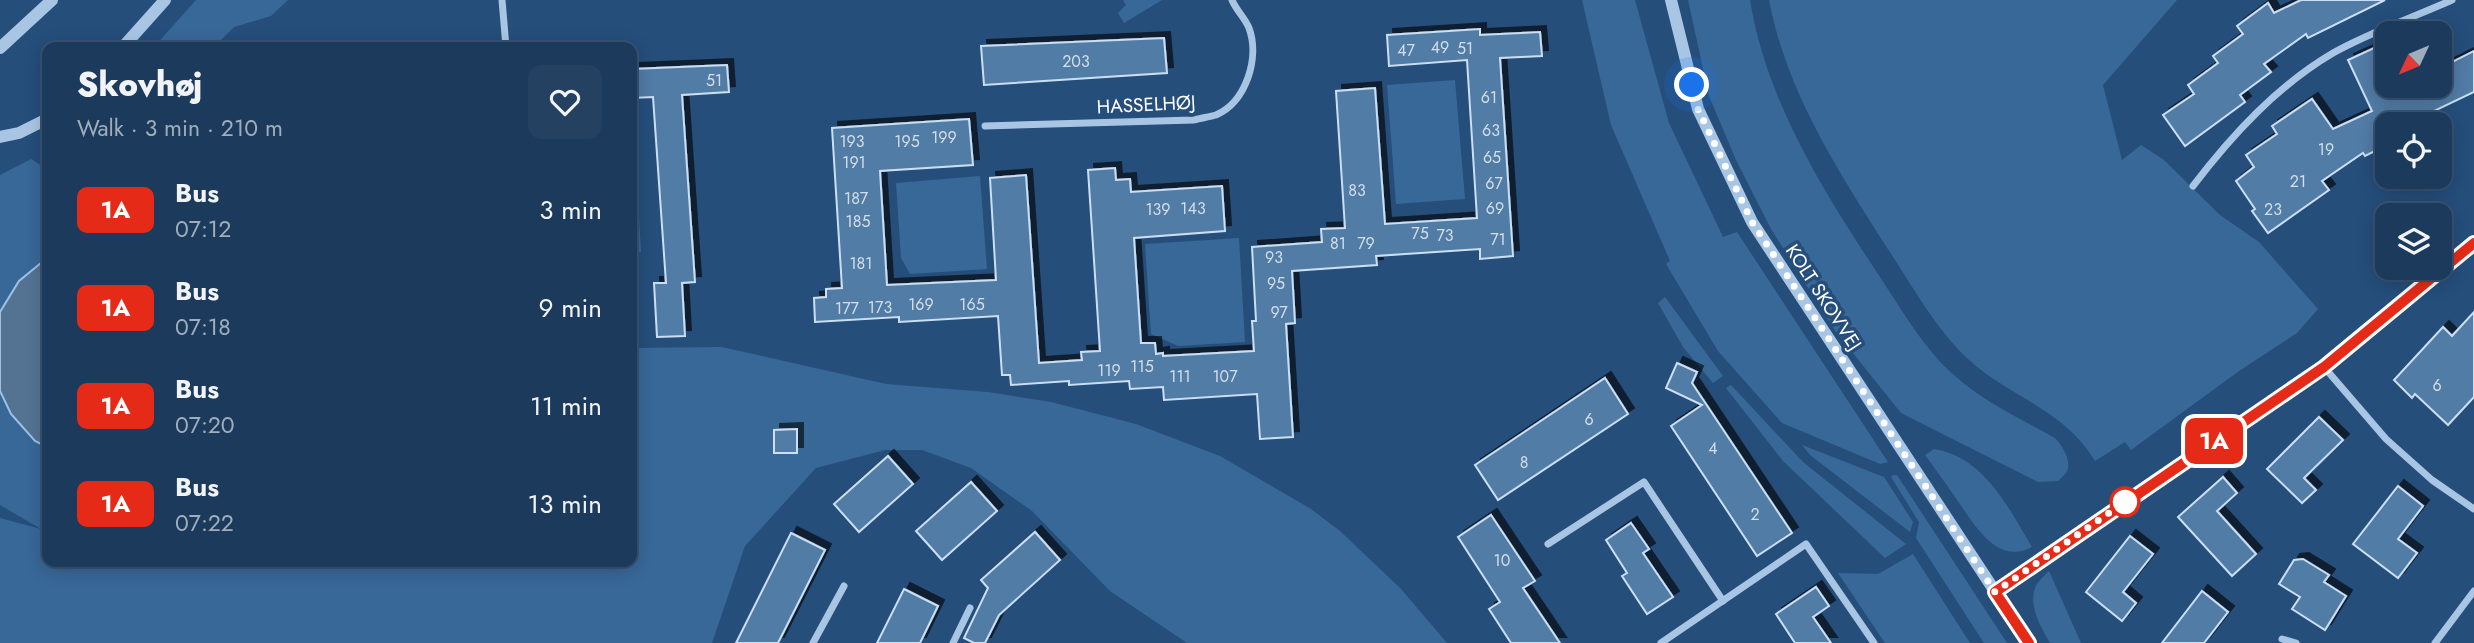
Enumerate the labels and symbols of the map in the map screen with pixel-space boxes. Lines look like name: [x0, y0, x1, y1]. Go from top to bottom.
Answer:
north arrow: [2375, 21, 2452, 98]
house number: 49: [1431, 36, 1449, 59]
house number: 51: [1457, 37, 1473, 60]
house number: 47: [1397, 39, 1415, 62]
house number: 203: [1062, 50, 1090, 73]
your location: [1674, 67, 1709, 102]
house number: 51: [706, 69, 722, 92]
house number: 61: [1481, 86, 1497, 109]
street label: HASSELHØJ: [1096, 88, 1196, 121]
house number: 63: [1482, 119, 1500, 142]
house number: 199: [931, 126, 957, 149]
house number: 193: [839, 130, 865, 153]
house number: 195: [894, 130, 920, 153]
house number: 19: [2318, 138, 2334, 161]
house number: 65: [1483, 146, 1501, 169]
house number: 191: [842, 151, 866, 174]
house number: 21: [2290, 170, 2306, 193]
house number: 67: [1485, 172, 1503, 195]
house number: 83: [1348, 179, 1366, 202]
house number: 187: [844, 187, 869, 210]
house number: 143: [1180, 197, 1206, 220]
house number: 69: [1486, 197, 1504, 220]
house number: 139: [1145, 198, 1171, 221]
house number: 23: [2264, 198, 2282, 221]
house number: 185: [846, 210, 870, 233]
house number: 75: [1411, 222, 1429, 245]
house number: 73: [1436, 224, 1454, 247]
house number: 71: [1490, 228, 1506, 251]
house number: 81: [1330, 232, 1346, 255]
house number: 79: [1357, 232, 1375, 255]
street label: KOLT SKOVVEJ: [1779, 239, 1868, 356]
house number: 93: [1265, 246, 1283, 269]
house number: 181: [849, 252, 873, 275]
house number: 95: [1267, 272, 1285, 295]
house number: 169: [908, 293, 934, 316]
house number: 165: [959, 293, 985, 316]
house number: 173: [868, 296, 892, 319]
house number: 177: [835, 297, 860, 320]
house number: 97: [1270, 301, 1288, 324]
house number: 115: [1130, 355, 1154, 378]
house number: 119: [1097, 359, 1121, 382]
house number: 111: [1169, 365, 1191, 388]
house number: 107: [1212, 365, 1238, 388]
house number: 6: [2432, 374, 2442, 397]
house number: 6: [1584, 408, 1594, 431]
line badge: 1A: [2182, 418, 2246, 464]
house number: 4: [1708, 437, 1718, 460]
house number: 8: [1520, 451, 1528, 474]
unlabelled marker: [2110, 487, 2140, 517]
house number: 2: [1750, 503, 1760, 526]
house number: 10: [1494, 549, 1510, 572]

